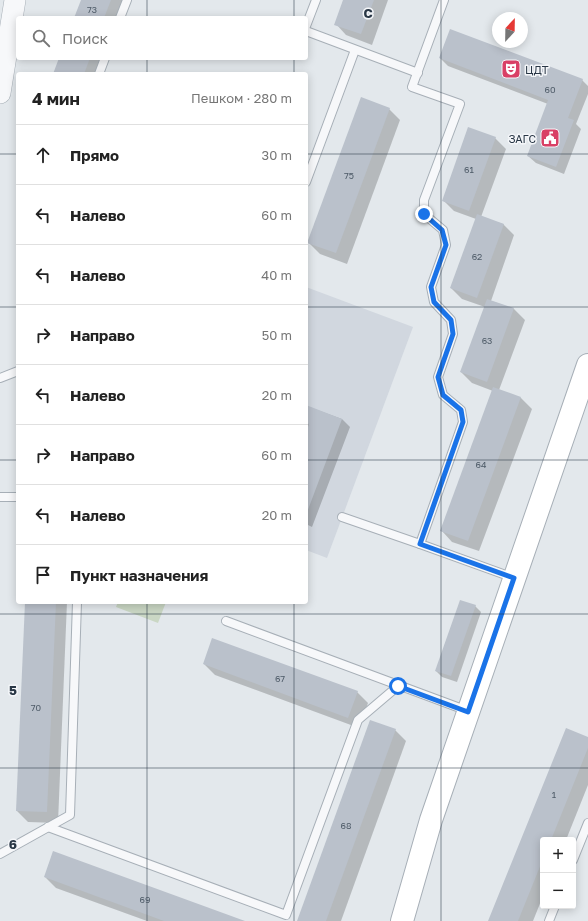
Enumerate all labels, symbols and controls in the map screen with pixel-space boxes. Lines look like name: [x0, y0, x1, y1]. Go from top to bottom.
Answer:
house number: 73: [87, 4, 97, 15]
text: C: [363, 5, 373, 21]
north arrow: [492, 12, 528, 48]
search box: [16, 16, 308, 60]
icon: search: [30, 27, 52, 49]
text: Поиск: [62, 29, 108, 47]
theatre icon: ЦДТ: [500, 58, 522, 80]
place label: ЦДТ: [525, 63, 549, 76]
house number: 60: [544, 84, 556, 95]
text: 4 мин: [32, 88, 80, 109]
text: Пешком · 280 m: [191, 90, 292, 106]
public building icon: ЗАГС: [539, 127, 561, 149]
place label: ЗАГС: [508, 132, 536, 145]
icon: ahead: [32, 144, 54, 166]
text: Прямо: [70, 146, 119, 164]
text: 30 m: [262, 147, 292, 163]
house number: 61: [464, 164, 475, 175]
house number: 75: [344, 170, 354, 181]
icon: left: [32, 204, 54, 226]
route end: [415, 205, 433, 223]
text: Налево: [70, 206, 126, 224]
text: 60 m: [261, 207, 292, 223]
house number: 62: [472, 251, 482, 262]
icon: left: [32, 264, 54, 286]
text: Налево: [70, 266, 126, 284]
text: 40 m: [261, 267, 292, 283]
icon: right: [32, 324, 54, 346]
text: Направо: [70, 326, 135, 344]
text: 50 m: [262, 327, 292, 343]
house number: 63: [482, 335, 492, 346]
icon: left: [32, 384, 54, 406]
text: Налево: [70, 386, 126, 404]
text: 20 m: [262, 387, 292, 403]
icon: right: [32, 444, 54, 466]
text: Направо: [70, 446, 135, 464]
text: 60 m: [261, 447, 292, 463]
house number: 64: [476, 459, 487, 470]
icon: left: [32, 504, 54, 526]
text: Налево: [70, 506, 126, 524]
text: 20 m: [262, 507, 292, 523]
icon: arrive: [32, 564, 54, 586]
text: Пункт назначения: [70, 566, 208, 584]
house number: 67: [275, 673, 285, 684]
route start: [389, 677, 407, 695]
text: 5: [9, 682, 17, 698]
house number: 70: [31, 702, 42, 713]
house number: 1: [552, 789, 557, 800]
house number: 68: [341, 820, 351, 831]
text: 6: [9, 836, 17, 852]
map controls: [540, 837, 576, 909]
button: +: [540, 837, 576, 873]
button: −: [540, 873, 576, 909]
house number: 69: [140, 894, 150, 905]

